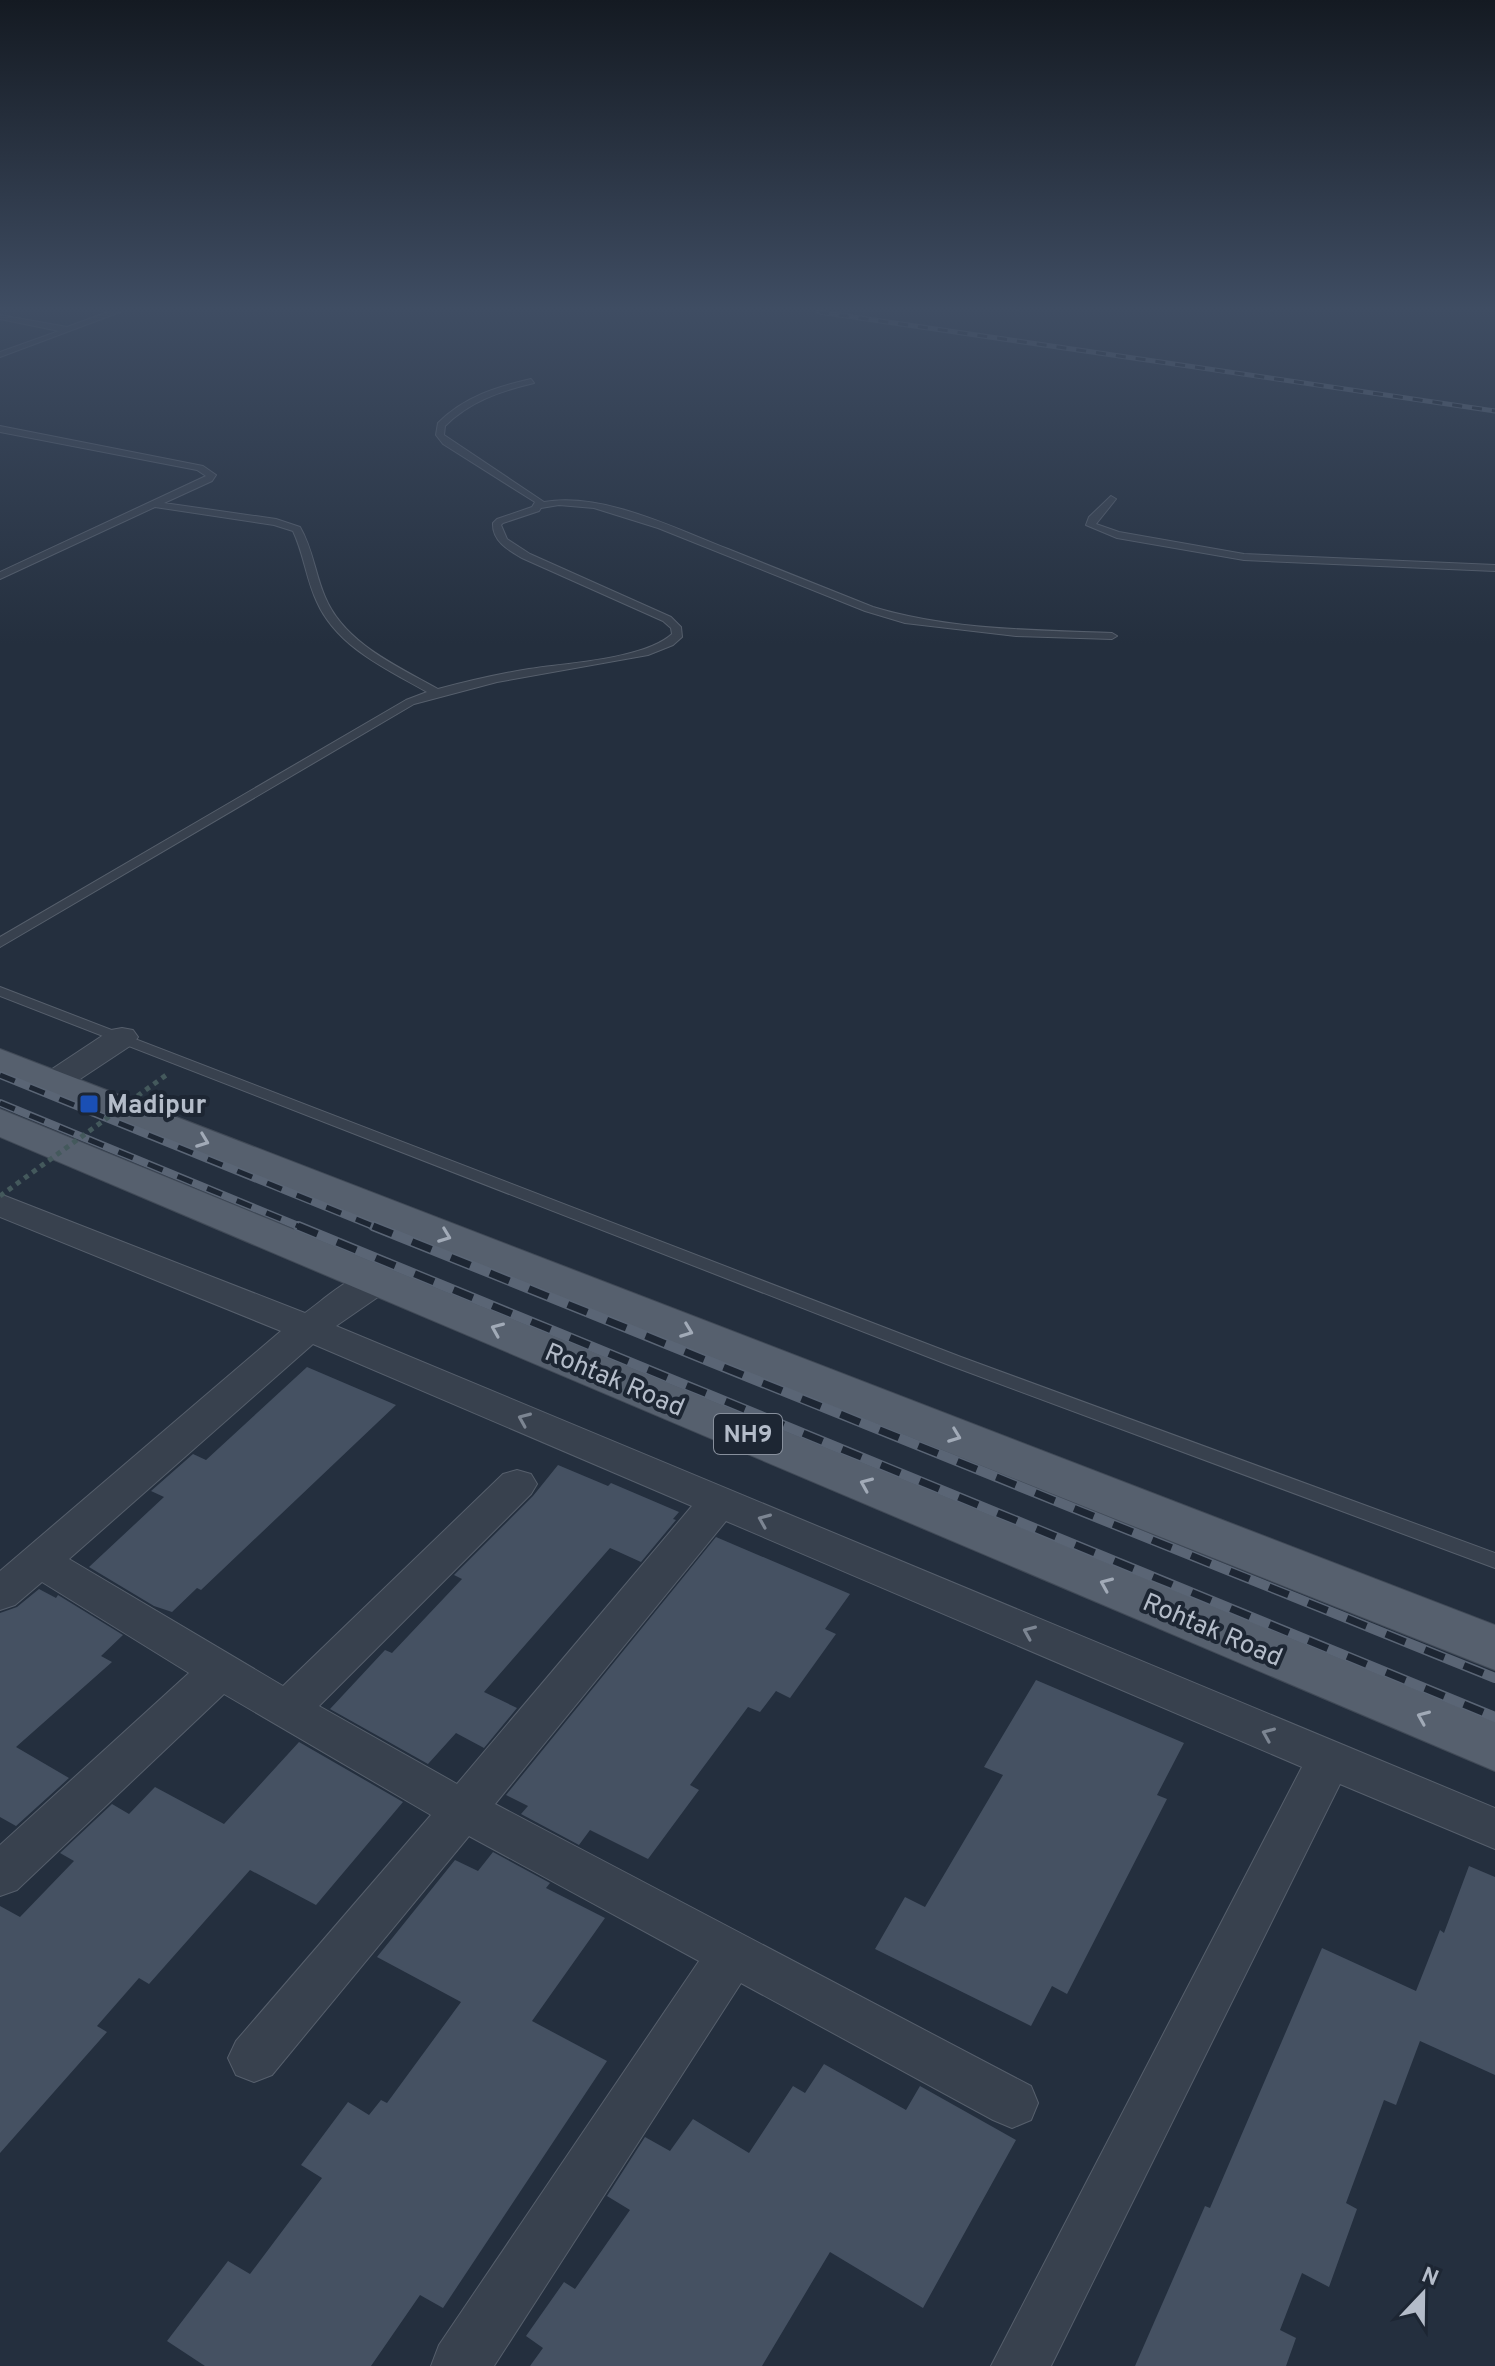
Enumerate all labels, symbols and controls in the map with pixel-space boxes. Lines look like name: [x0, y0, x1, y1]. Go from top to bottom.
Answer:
place label: Madipur: [107, 1090, 206, 1123]
marker: Madipur: [78, 1093, 100, 1115]
one-way arrow: [195, 1131, 209, 1147]
one-way arrow: [437, 1226, 451, 1243]
one-way arrow: [679, 1321, 693, 1338]
one-way arrow: [491, 1323, 505, 1339]
street label: Rohtak Road: [539, 1337, 689, 1426]
one-way arrow: [518, 1412, 532, 1429]
road number: NH9: [714, 1414, 782, 1454]
one-way arrow: [947, 1426, 961, 1443]
one-way arrow: [860, 1477, 874, 1493]
one-way arrow: [758, 1514, 772, 1530]
one-way arrow: [1100, 1577, 1114, 1594]
street label: Rohtak Road: [1137, 1587, 1287, 1676]
one-way arrow: [1023, 1626, 1037, 1642]
one-way arrow: [1417, 1710, 1431, 1726]
one-way arrow: [1262, 1727, 1277, 1743]
north arrow: [1383, 2254, 1463, 2334]
text: N: [1417, 2262, 1442, 2293]

